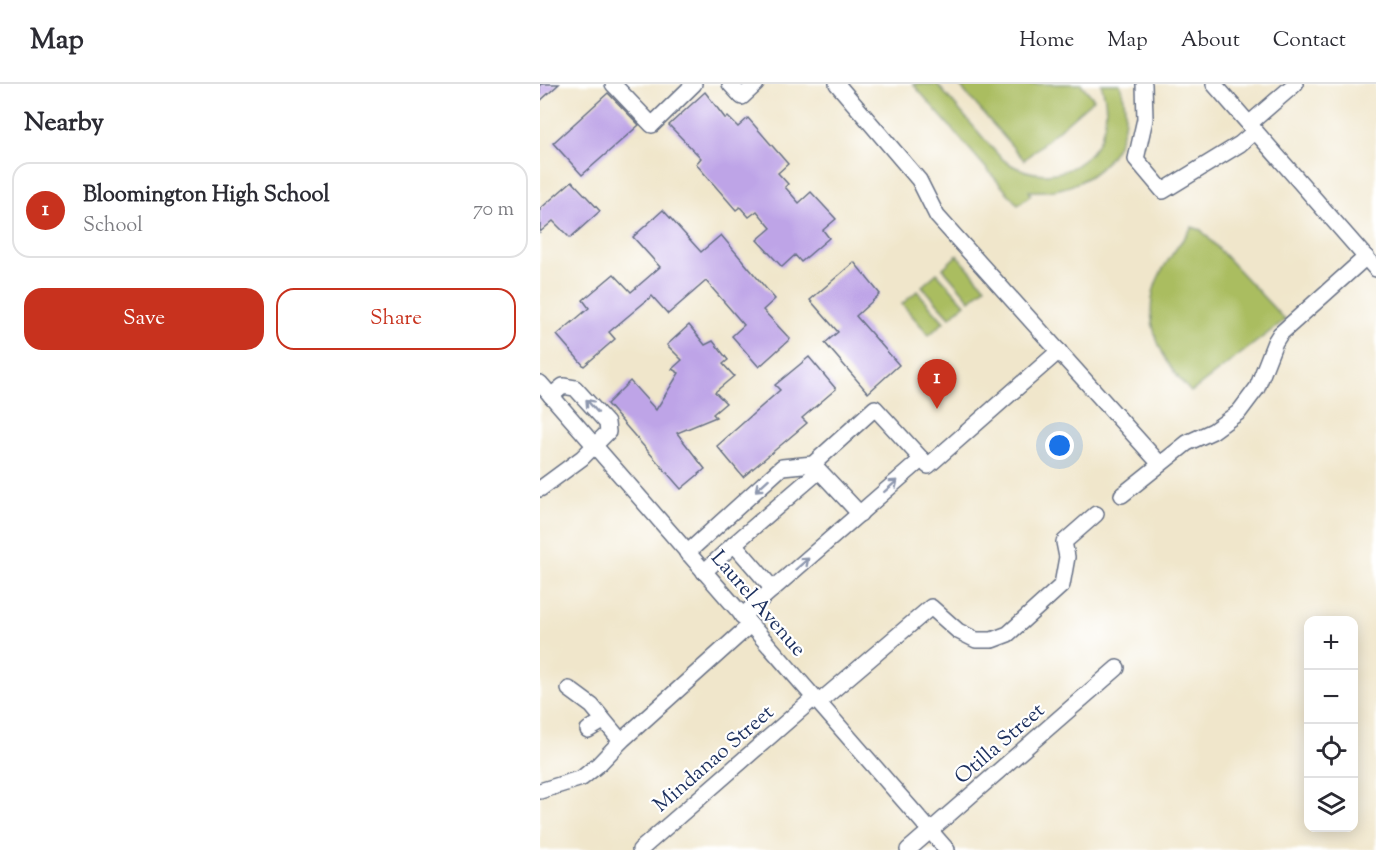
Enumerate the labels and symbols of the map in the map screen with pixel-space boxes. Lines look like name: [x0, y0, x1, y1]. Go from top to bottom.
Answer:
pin: 1: [918, 360, 956, 409]
one-way arrow: [585, 399, 599, 414]
your location: [1045, 431, 1074, 460]
one-way arrow: [754, 478, 769, 492]
one-way arrow: [883, 479, 898, 493]
street label: Laurel Avenue: [703, 545, 812, 664]
one-way arrow: [794, 557, 809, 571]
street label: Otilla Street: [949, 697, 1052, 792]
street label: Mindanao Street: [647, 699, 781, 820]

